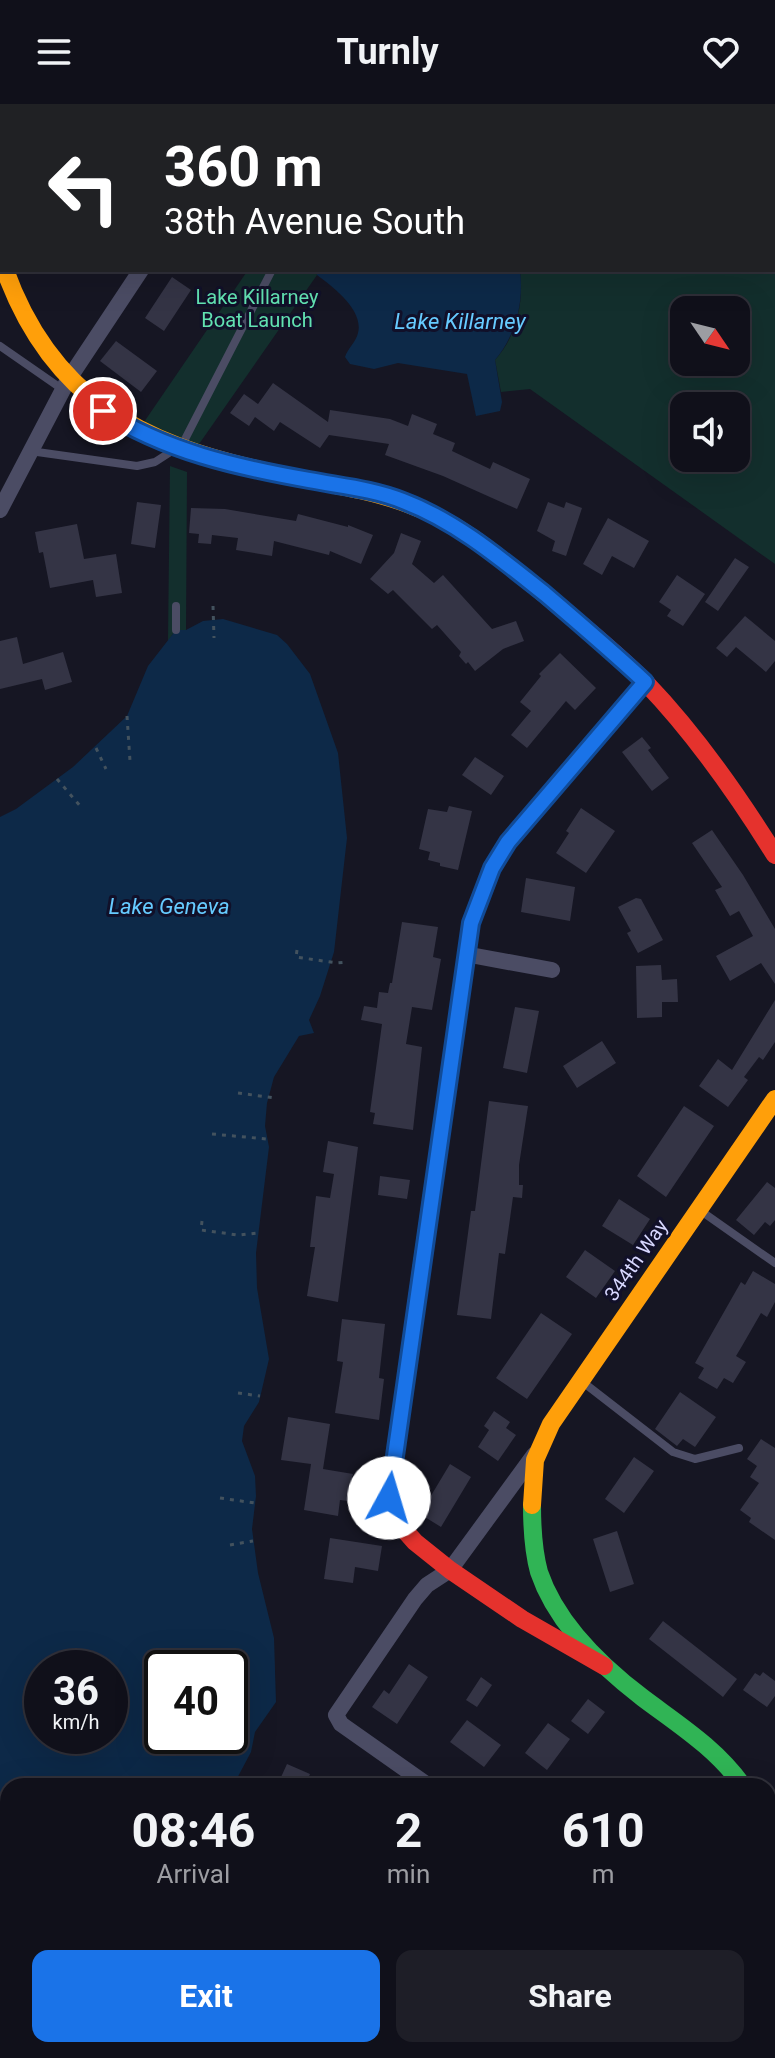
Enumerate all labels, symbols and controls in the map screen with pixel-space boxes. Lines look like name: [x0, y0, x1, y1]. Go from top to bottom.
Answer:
icon: menu: [32, 30, 76, 74]
icon: heart: [699, 30, 743, 74]
text: Turnly: [336, 31, 439, 73]
text: 360 m: [164, 134, 323, 200]
icon: left: [32, 136, 136, 240]
text: 38th Avenue South: [164, 201, 465, 243]
park label: Lake Killarney Boat Launch: [196, 285, 319, 332]
north arrow: [670, 296, 750, 376]
map controls: [670, 296, 750, 472]
water label: Lake Killarney: [394, 309, 527, 334]
pin: [69, 377, 137, 445]
icon: arrive: [81, 389, 125, 433]
button: sound: [670, 392, 750, 472]
water label: Lake Geneva: [108, 894, 230, 919]
street label: 344th Way: [599, 1214, 673, 1305]
position arrow: [347, 1456, 431, 1540]
speed limit sign: 40: [144, 1650, 248, 1754]
text: 36: [53, 1668, 99, 1715]
text: km/h: [53, 1710, 99, 1734]
text: 08:46: [132, 1802, 255, 1859]
text: 2: [395, 1802, 422, 1859]
text: 610: [562, 1802, 644, 1859]
text: Arrival: [157, 1859, 230, 1889]
text: min: [387, 1859, 430, 1889]
text: m: [592, 1859, 615, 1889]
button: Exit: [32, 1950, 380, 2042]
button: Share: [396, 1950, 744, 2042]

